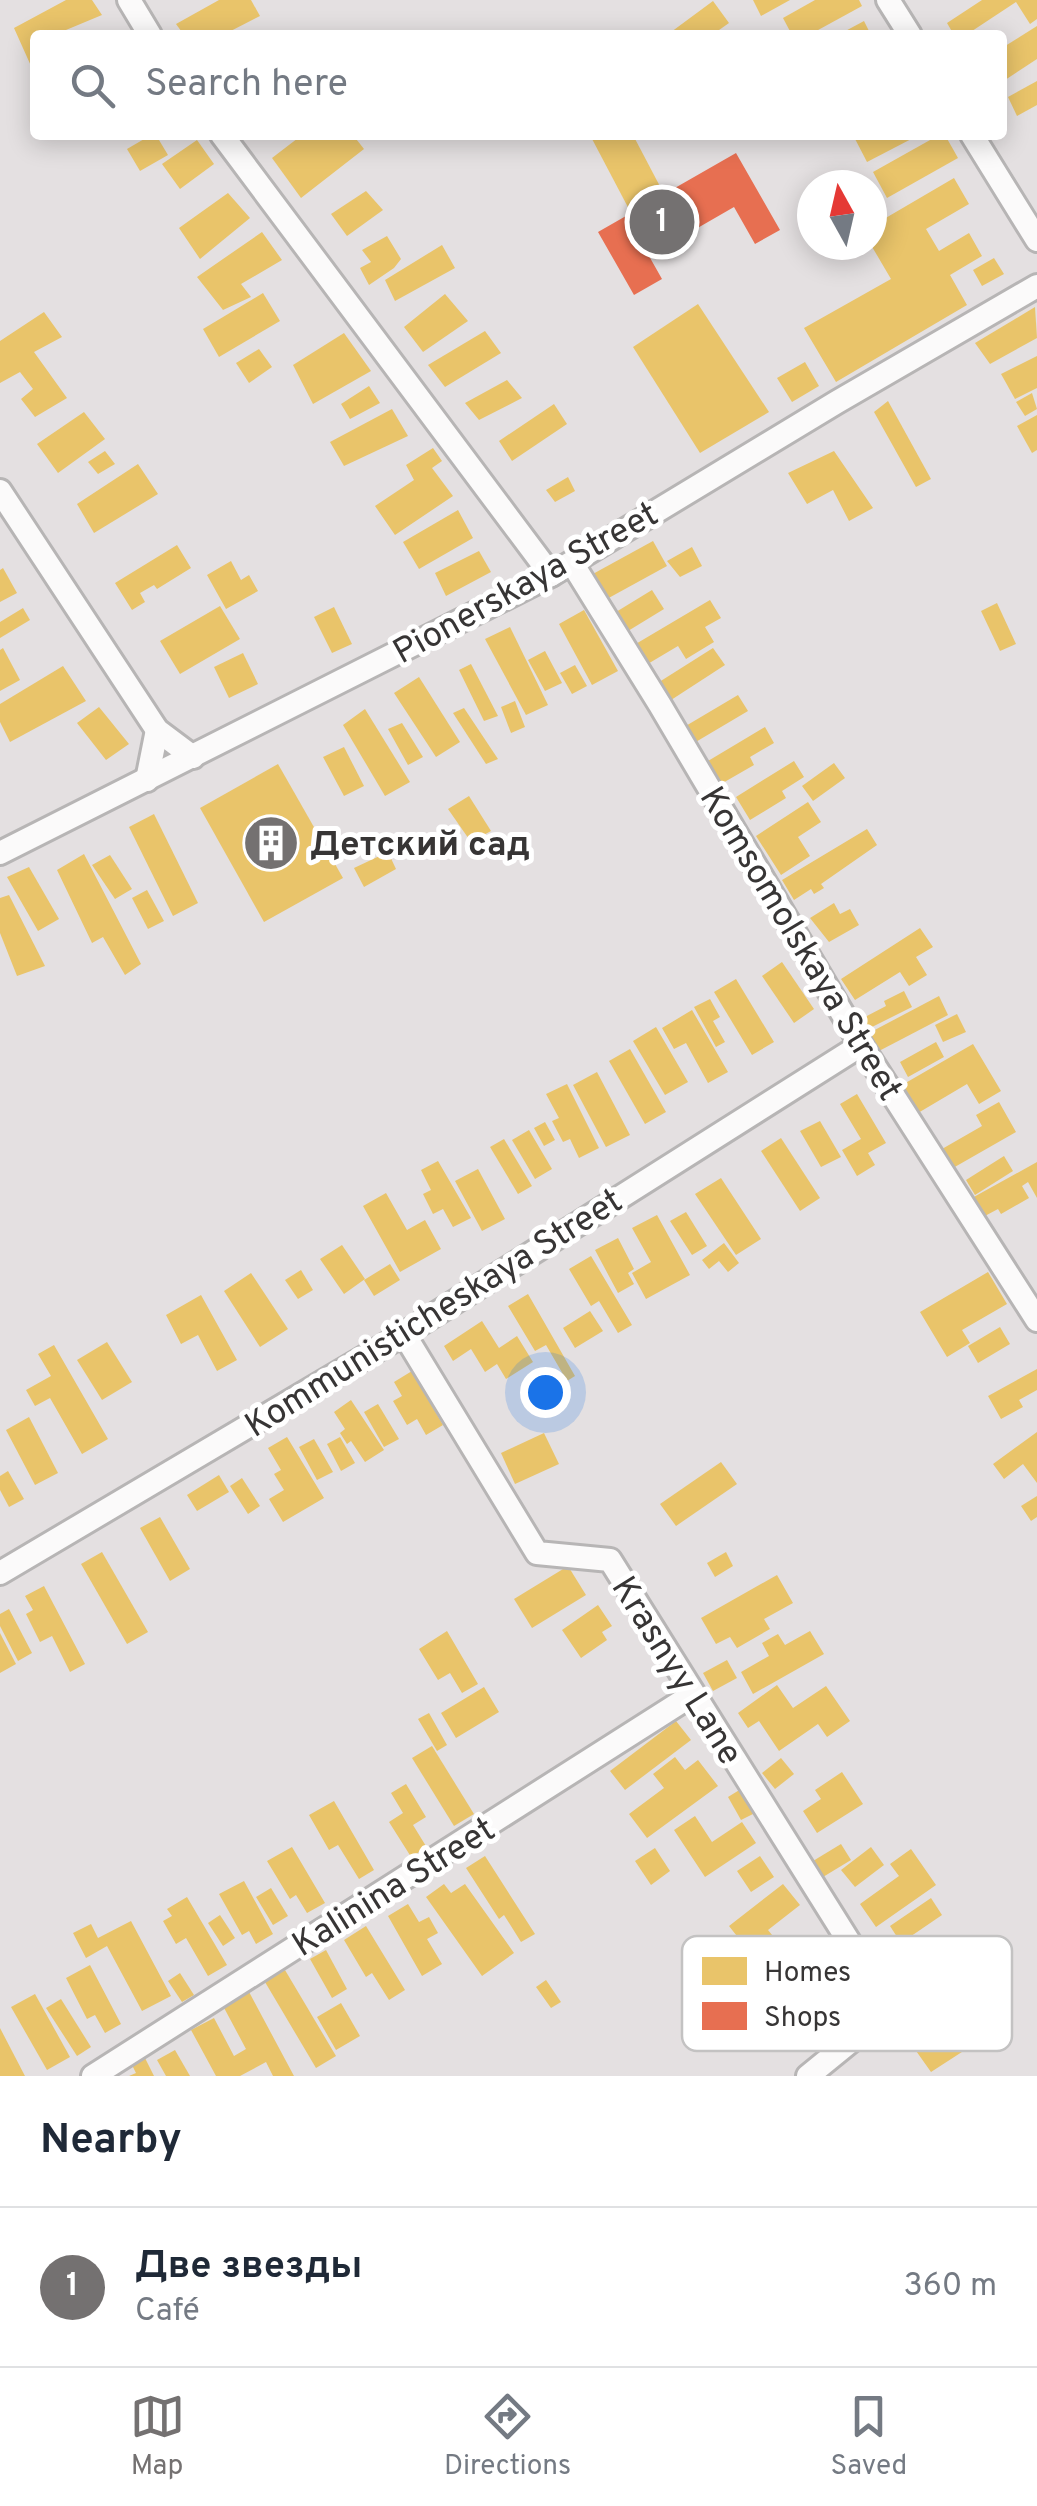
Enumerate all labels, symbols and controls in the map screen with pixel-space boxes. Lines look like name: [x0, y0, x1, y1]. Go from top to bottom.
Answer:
search box: [30, 30, 1007, 140]
icon: search: [65, 58, 120, 113]
text: Search here: [145, 61, 348, 110]
north arrow: [797, 170, 887, 260]
pin: 1: [630, 184, 694, 260]
street label: Pionerskaya Street: [386, 494, 667, 676]
street label: Komsomolskaya Street: [688, 779, 911, 1110]
building icon: Детский сад: [241, 813, 301, 873]
place label: Детский сад: [310, 824, 530, 868]
street label: Kommunisticheskaya Street: [238, 1180, 631, 1449]
your location: [520, 1367, 571, 1418]
street label: Krasnyy Lane: [600, 1569, 751, 1774]
street label: Kalinina Street: [285, 1809, 504, 1968]
legend: [682, 1936, 1012, 2051]
text: Homes: [764, 1956, 851, 1992]
text: Shops: [764, 2001, 841, 2037]
text: Nearby: [40, 2115, 182, 2168]
text: Две звезды: [135, 2243, 362, 2292]
text: 1: [66, 2267, 79, 2307]
text: 360 m: [903, 2267, 997, 2307]
text: Café: [135, 2292, 200, 2332]
tab: Map: [130, 2389, 185, 2485]
tab: Directions: [444, 2389, 571, 2485]
tab: Saved: [830, 2389, 907, 2485]

